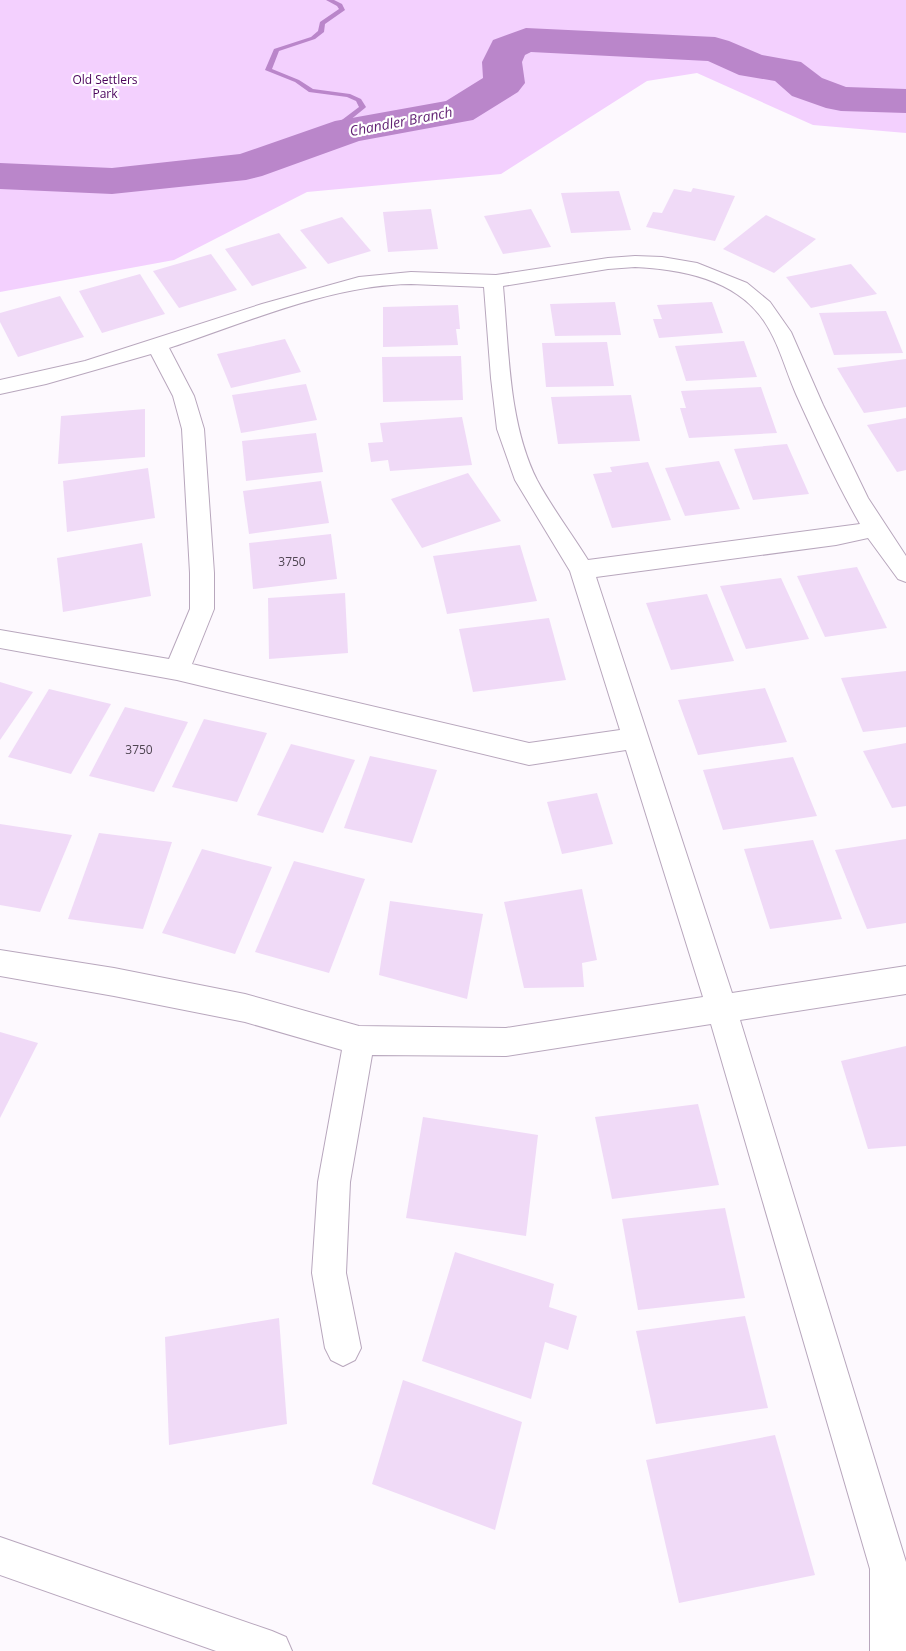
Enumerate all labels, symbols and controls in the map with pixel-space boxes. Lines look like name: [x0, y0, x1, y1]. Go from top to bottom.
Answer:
park label: Old Settlers Park: [72, 71, 138, 102]
water label: Chandler Branch: [348, 102, 454, 140]
house number: 3750: [278, 553, 306, 570]
house number: 3750: [125, 741, 153, 758]

